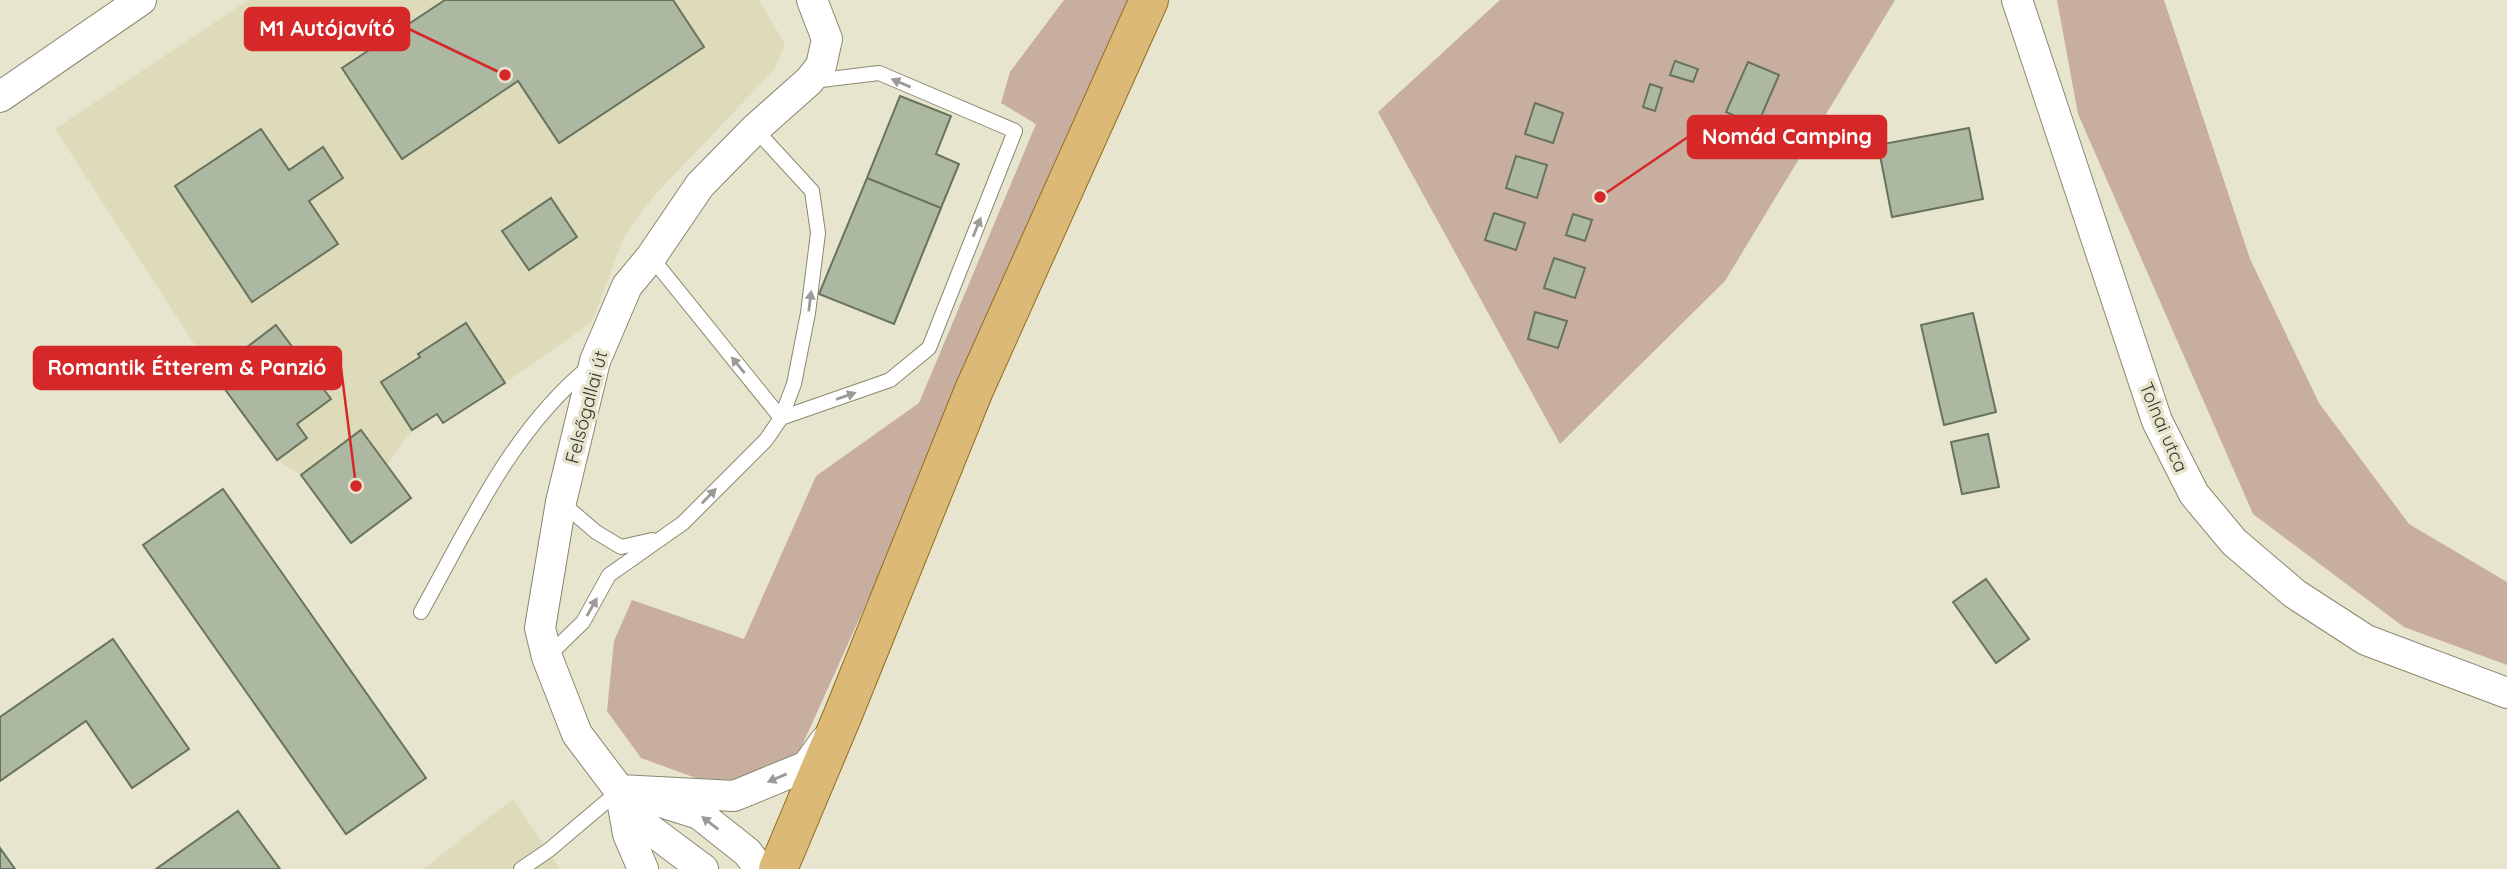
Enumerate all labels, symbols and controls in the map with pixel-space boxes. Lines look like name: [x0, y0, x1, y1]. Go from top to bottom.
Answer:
callout: M1 Autójavító: [245, 8, 409, 50]
text: M1 Autójavító: [259, 15, 395, 41]
one-way arrow: [890, 77, 911, 88]
callout: Nomád Camping: [1688, 116, 1886, 158]
text: Nomád Camping: [1702, 123, 1872, 149]
one-way arrow: [971, 216, 982, 237]
one-way arrow: [804, 290, 815, 312]
callout: Romantik Étterem & Panzió: [34, 347, 341, 389]
street label: Felsőgallai út: [559, 348, 613, 466]
text: Romantik Étterem & Panzió: [48, 354, 326, 380]
one-way arrow: [731, 357, 746, 375]
street label: Tolnai utca: [2134, 378, 2194, 476]
one-way arrow: [835, 390, 856, 401]
one-way arrow: [700, 488, 717, 504]
one-way arrow: [586, 597, 598, 616]
one-way arrow: [767, 773, 788, 784]
one-way arrow: [701, 816, 719, 831]

